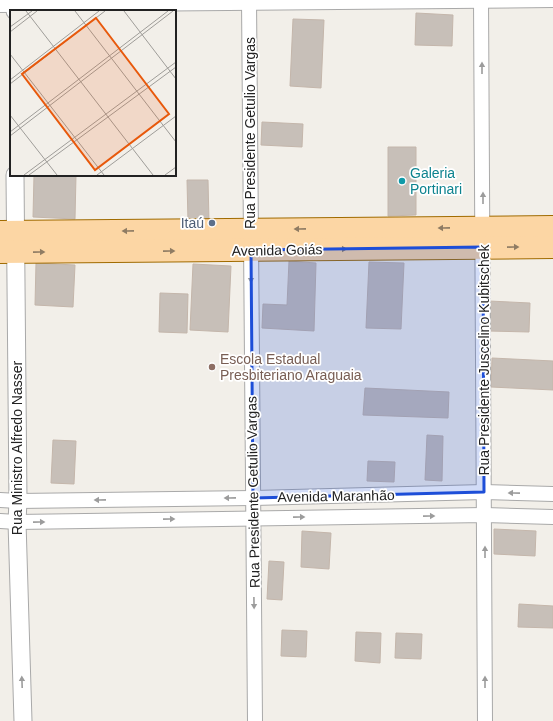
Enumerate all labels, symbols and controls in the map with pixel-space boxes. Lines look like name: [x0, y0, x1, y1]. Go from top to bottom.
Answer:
inset map: [10, 10, 176, 176]
street label: Rua Presidente Getulio Vargas: [242, 37, 258, 229]
one-way arrow: [479, 61, 485, 74]
place label: Galeria Portinari: [410, 165, 462, 197]
marker: Galeria Portinari: [397, 176, 407, 186]
one-way arrow: [480, 191, 486, 204]
place label: Itaú: [181, 215, 204, 231]
marker: Itaú: [207, 218, 217, 228]
one-way arrow: [437, 225, 450, 231]
one-way arrow: [293, 226, 306, 232]
one-way arrow: [121, 228, 134, 234]
street label: Avenida Goiás: [231, 241, 323, 259]
street label: Rua Presidente Juscelino Kubitschek: [476, 243, 492, 476]
one-way arrow: [507, 244, 520, 250]
one-way arrow: [335, 246, 348, 252]
one-way arrow: [163, 248, 176, 254]
one-way arrow: [33, 249, 46, 255]
one-way arrow: [248, 271, 255, 283]
place label: Escola Estadual Presbiteriano Araguaia: [220, 351, 362, 383]
street label: Rua Ministro Alfredo Nasser: [9, 361, 25, 535]
marker: Escola Estadual Presbiteriano Araguaia: [207, 362, 217, 372]
street label: Rua Presidente Getulio Vargas: [243, 396, 263, 588]
street label: Avenida Maranhão: [277, 487, 395, 505]
one-way arrow: [507, 490, 520, 496]
one-way arrow: [223, 495, 236, 501]
one-way arrow: [93, 497, 106, 503]
one-way arrow: [423, 513, 436, 519]
one-way arrow: [293, 514, 306, 520]
one-way arrow: [163, 516, 176, 522]
one-way arrow: [33, 519, 46, 525]
one-way arrow: [482, 545, 488, 558]
one-way arrow: [251, 597, 257, 610]
one-way arrow: [482, 675, 488, 688]
one-way arrow: [18, 676, 25, 688]

